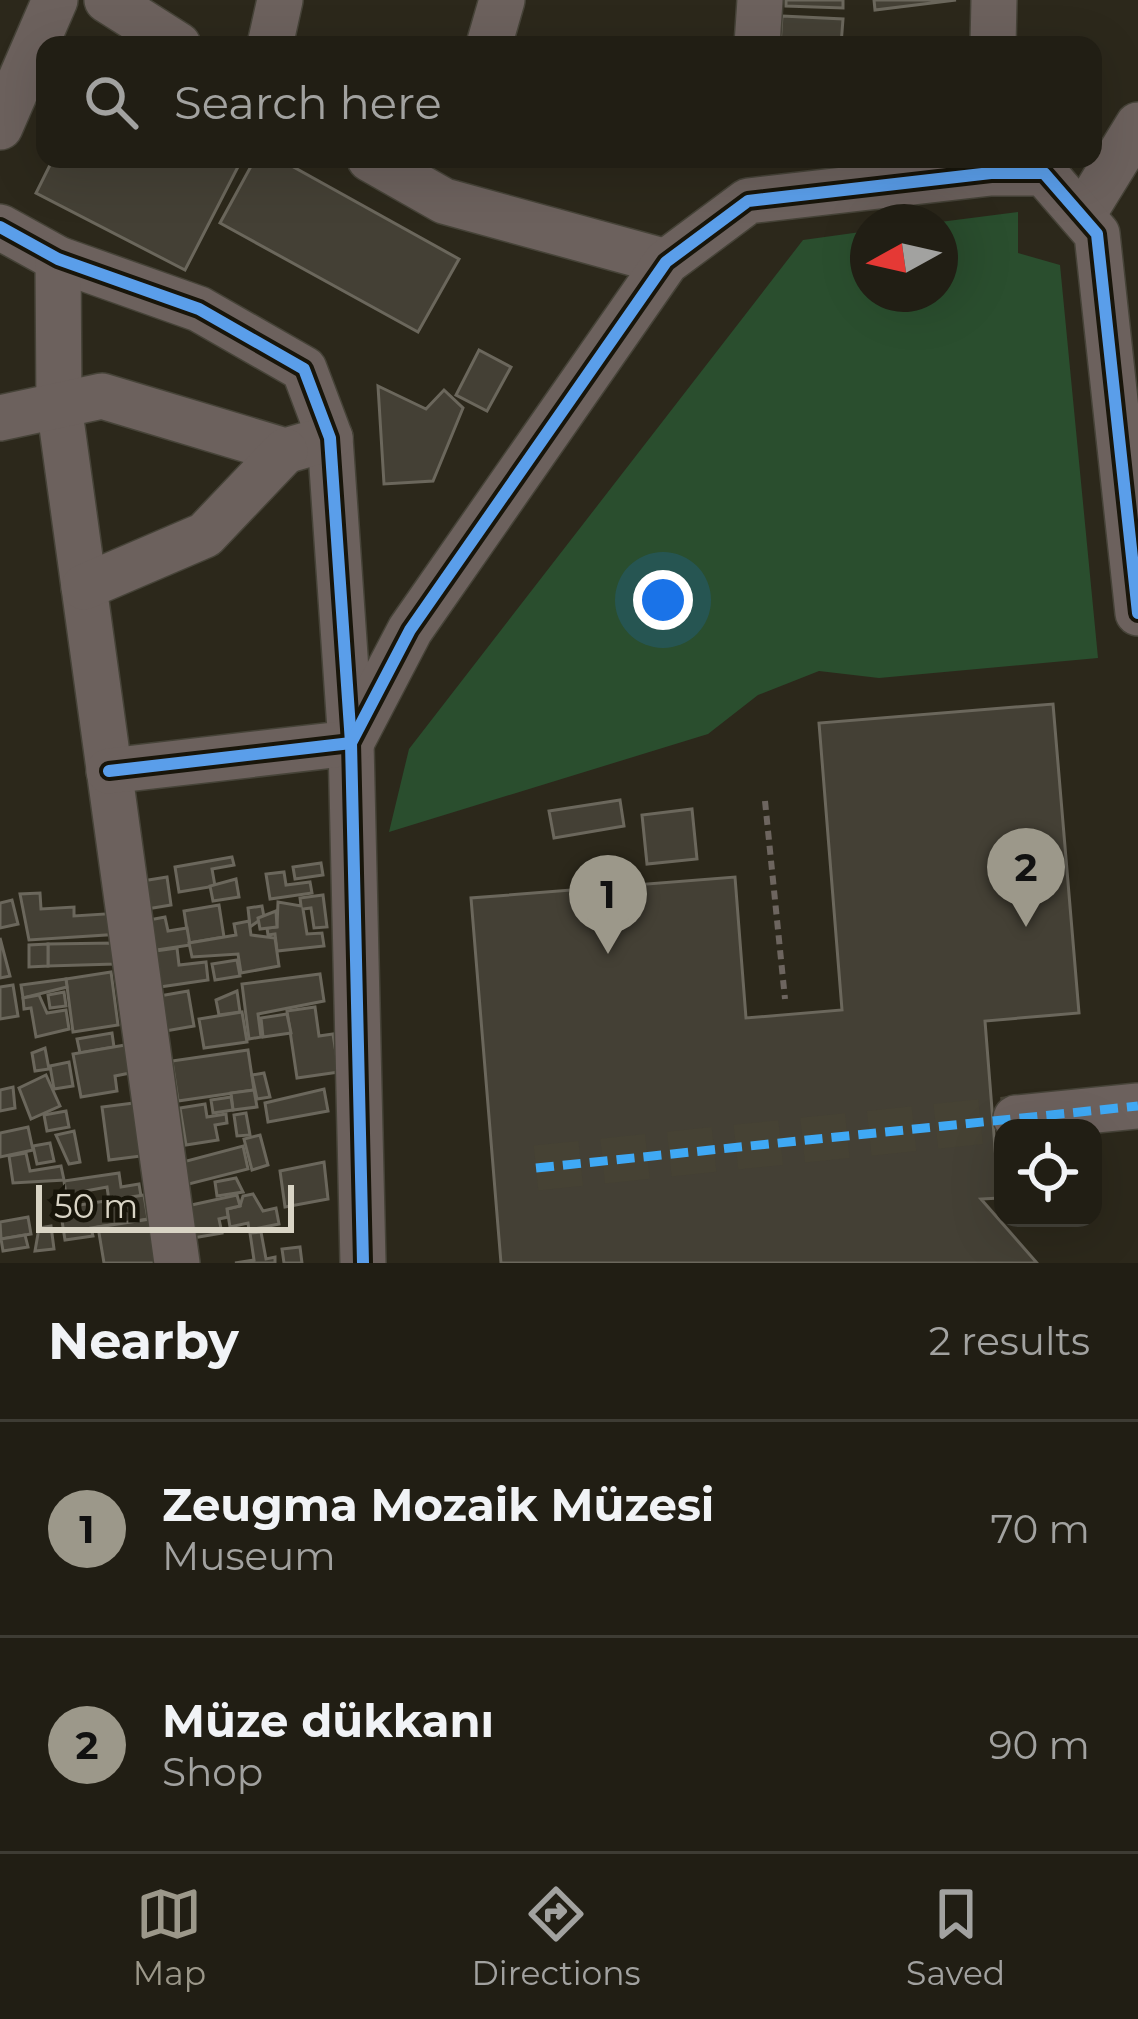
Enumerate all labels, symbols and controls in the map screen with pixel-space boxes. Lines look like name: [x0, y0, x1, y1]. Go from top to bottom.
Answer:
search box: [36, 36, 1102, 168]
icon: search: [78, 69, 144, 135]
text: Search here: [174, 75, 442, 130]
north arrow: [850, 204, 958, 312]
your location: [633, 570, 693, 630]
pin: 2: [987, 828, 1065, 927]
pin: 1: [569, 855, 647, 954]
map controls: [994, 1119, 1102, 1227]
button: locate: [994, 1119, 1102, 1227]
scale bar: [36, 1179, 294, 1232]
text: 50 m: [54, 1186, 138, 1226]
text: Nearby: [48, 1310, 239, 1372]
text: 2 results: [929, 1317, 1090, 1365]
text: Zeugma Mozaik Müzesi: [162, 1477, 714, 1532]
text: 1: [79, 1505, 95, 1553]
text: 70 m: [990, 1505, 1090, 1553]
text: Museum: [162, 1532, 336, 1580]
text: Müze dükkanı: [162, 1693, 494, 1748]
text: 2: [75, 1721, 99, 1769]
text: 90 m: [989, 1721, 1090, 1769]
text: Shop: [162, 1748, 263, 1796]
tab: Map: [133, 1881, 206, 1993]
tab: Directions: [472, 1881, 641, 1993]
tab: Saved: [906, 1881, 1005, 1993]

